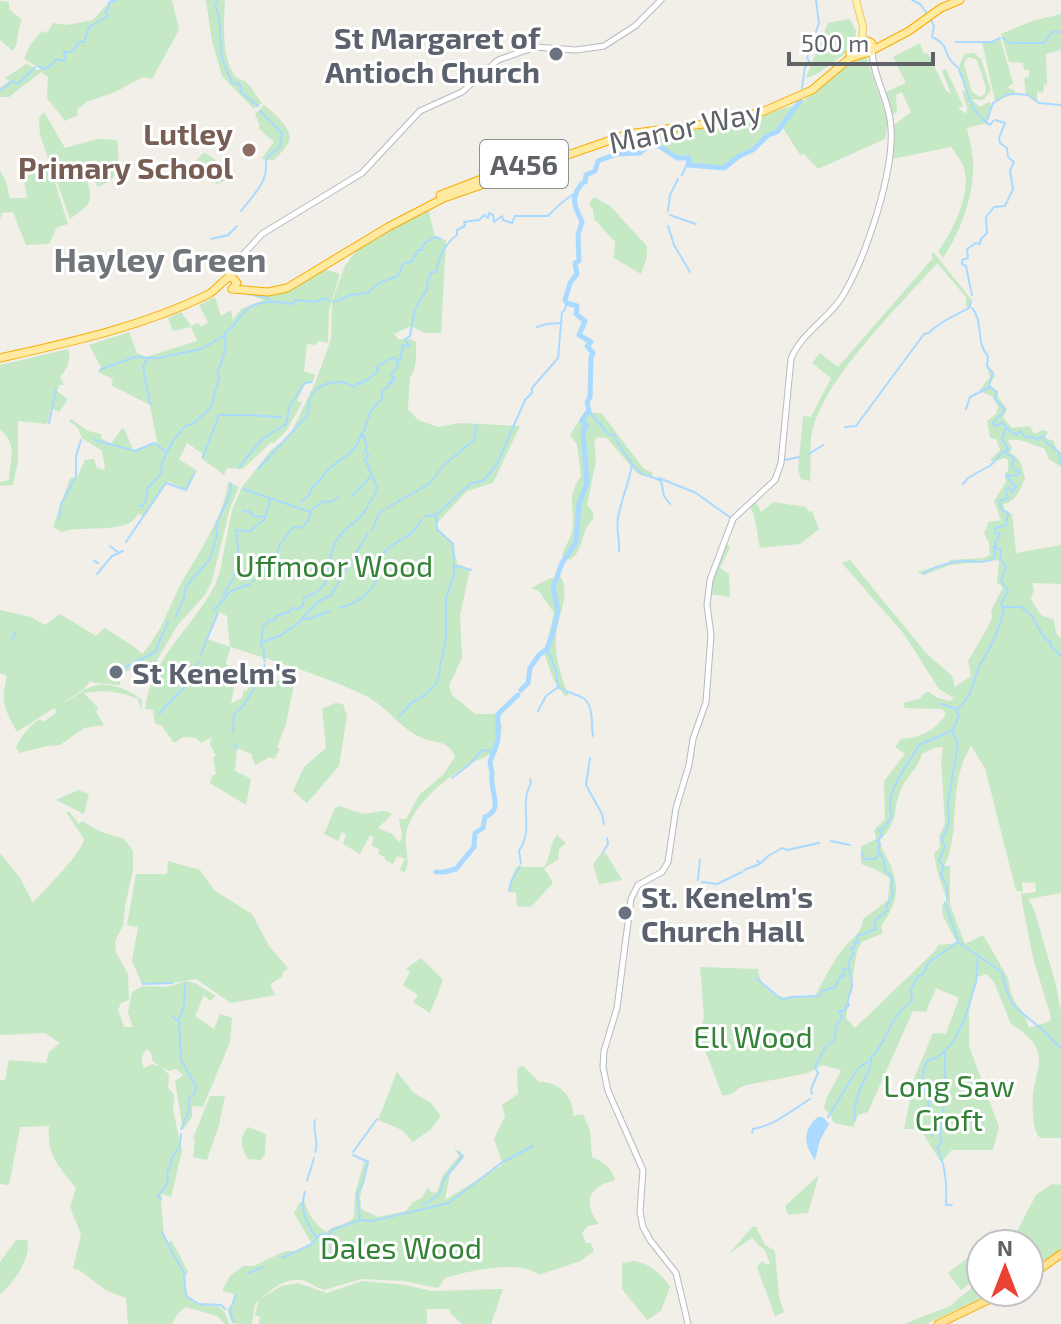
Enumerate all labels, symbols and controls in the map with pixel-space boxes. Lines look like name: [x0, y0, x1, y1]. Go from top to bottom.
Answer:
scale bar: [789, 16, 933, 66]
place label: St Margaret of Antioch Church: [325, 19, 541, 89]
text: 500 m: [801, 28, 869, 57]
marker: St Margaret of Antioch Church: [547, 45, 565, 63]
street label: Manor Way: [605, 92, 765, 160]
place label: Lutley Primary School: [18, 115, 233, 186]
road number: A456: [480, 140, 568, 188]
marker: Lutley Primary School: [240, 141, 258, 159]
district label: Hayley Green: [53, 238, 267, 280]
park label: Uffmoor Wood: [235, 547, 433, 583]
place label: St Kenelm's: [132, 654, 297, 690]
marker: St Kenelm's: [107, 663, 125, 681]
place label: St. Kenelm's Church Hall: [641, 878, 813, 948]
marker: St. Kenelm's Church Hall: [616, 904, 634, 922]
park label: Ell Wood: [693, 1018, 813, 1054]
park label: Long Saw Croft: [883, 1067, 1015, 1137]
north arrow: [965, 1228, 1045, 1308]
park label: Dales Wood: [320, 1229, 482, 1265]
text: N: [997, 1234, 1013, 1260]

